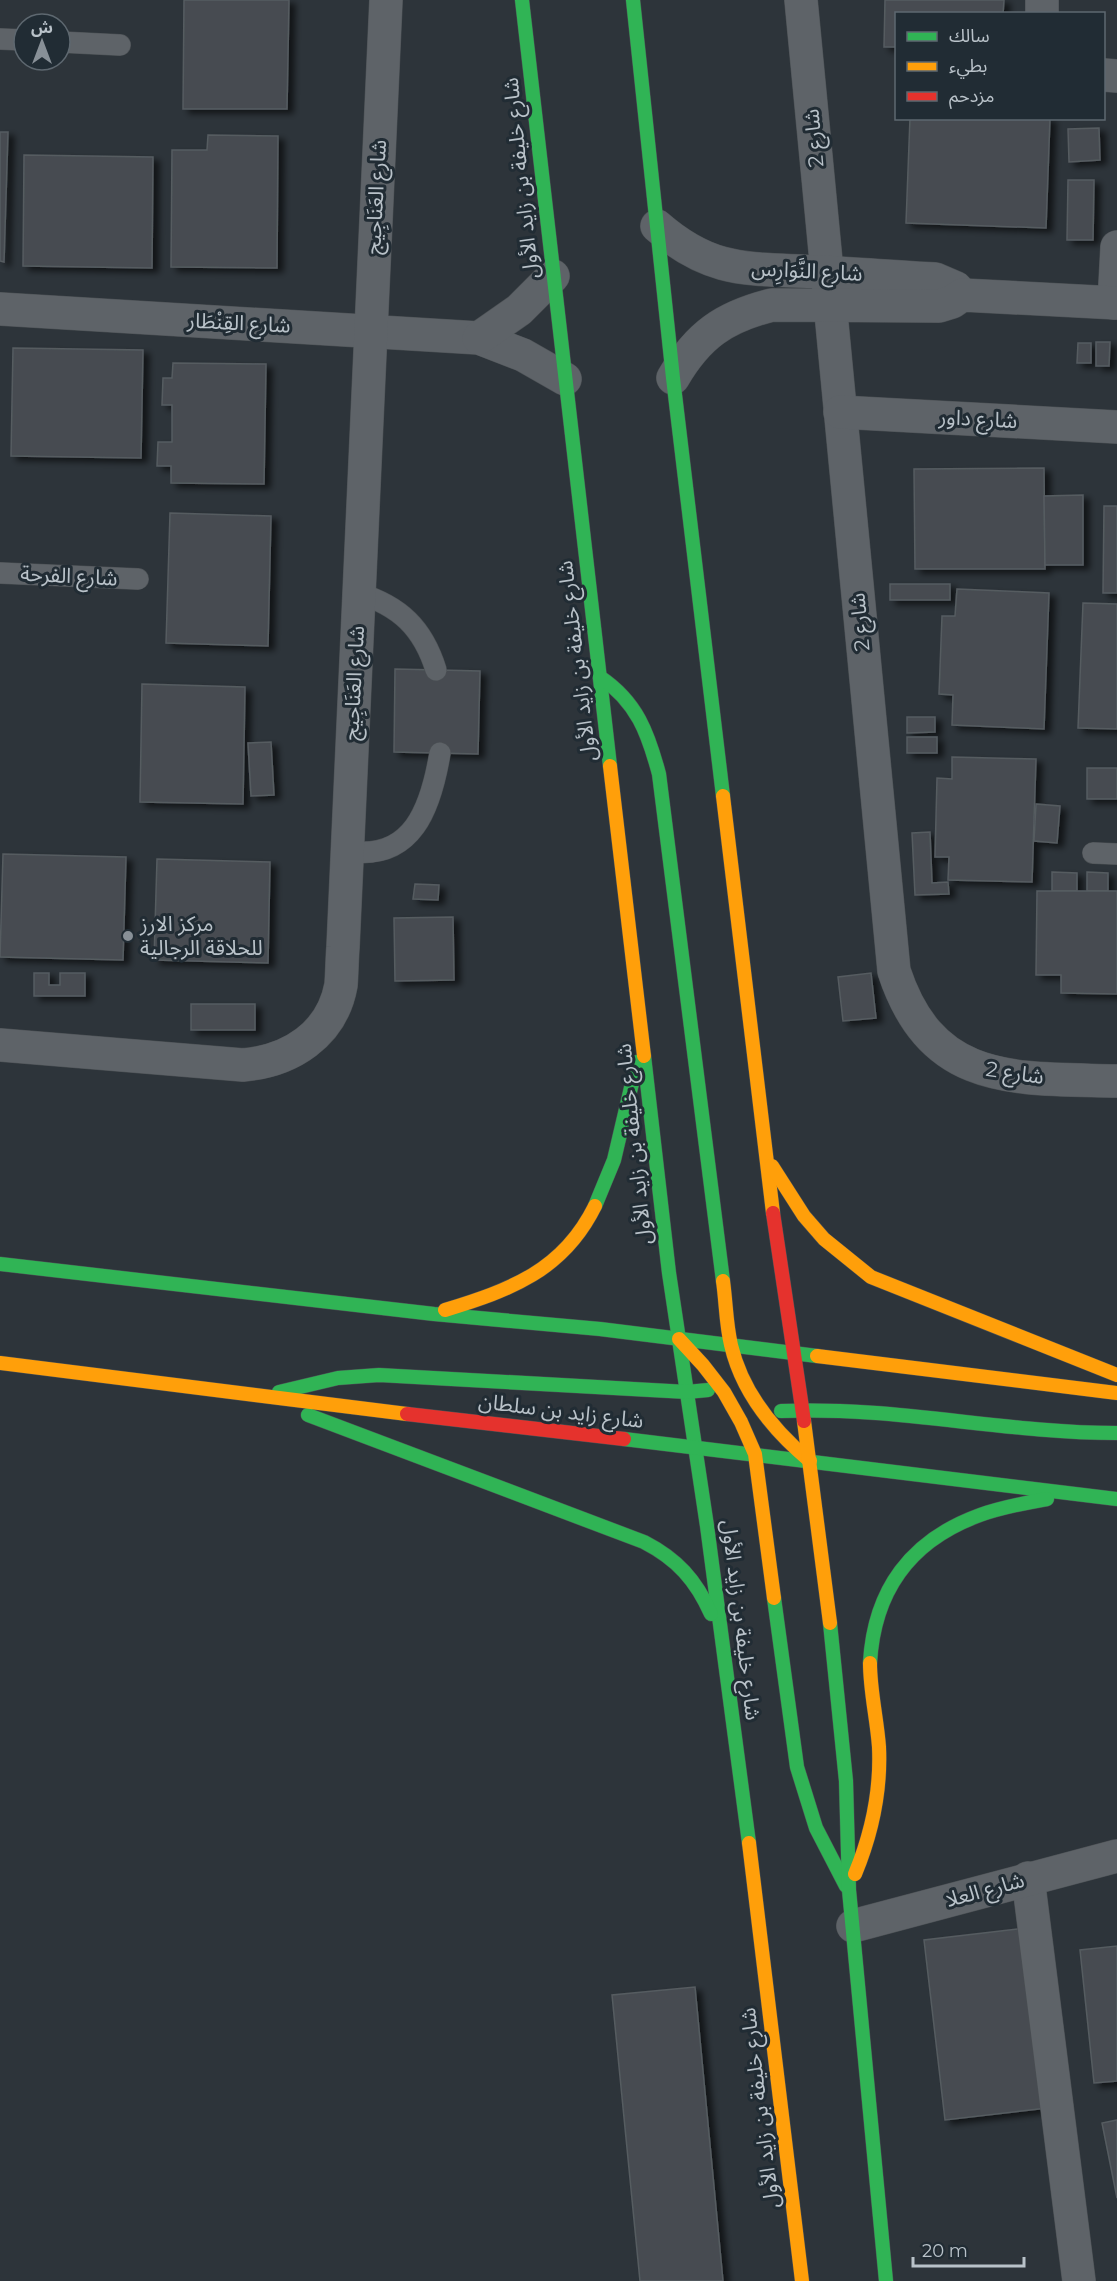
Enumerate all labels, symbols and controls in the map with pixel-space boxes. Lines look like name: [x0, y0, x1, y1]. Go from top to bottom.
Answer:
north arrow: [12, 12, 72, 72]
legend: [895, 12, 1105, 120]
text: ش: [31, 18, 53, 37]
text: سالك: [949, 25, 990, 47]
text: بطيء: [949, 55, 987, 79]
street label: شارع خليفة بن زايد الأول: [498, 76, 546, 280]
text: مزدحم: [949, 85, 994, 109]
street label: شارع 2: [799, 108, 831, 168]
street label: شارع العَنَاجِيج: [360, 139, 394, 255]
street label: شارع النَّوَارِس: [751, 254, 863, 289]
street label: شارع القِنْطَار: [186, 307, 291, 341]
street label: شارع داور: [937, 404, 1018, 436]
street label: شارع خليفة بن زايد الأول: [552, 559, 604, 763]
street label: شارع الفرحة: [20, 560, 118, 594]
street label: شارع 2: [845, 592, 877, 652]
street label: شارع العَنَاجِيج: [338, 625, 372, 741]
place label: مركز الارز للحلاقة الرجالية: [139, 911, 263, 960]
marker: مركز الارز للحلاقة الرجالية: [121, 929, 135, 943]
street label: شارع خليفة بن زايد الأول: [611, 1042, 659, 1246]
street label: شارع 2: [984, 1056, 1046, 1092]
street label: شارع زايد بن سلطان: [477, 1388, 645, 1436]
street label: شارع خليفة بن زايد الأول: [714, 1518, 766, 1722]
street label: شارع العلا: [943, 1867, 1028, 1915]
street label: شارع خليفة بن زايد الأول: [735, 2006, 787, 2210]
scale bar: [913, 2230, 1024, 2268]
text: 20 m: [922, 2240, 968, 2262]

